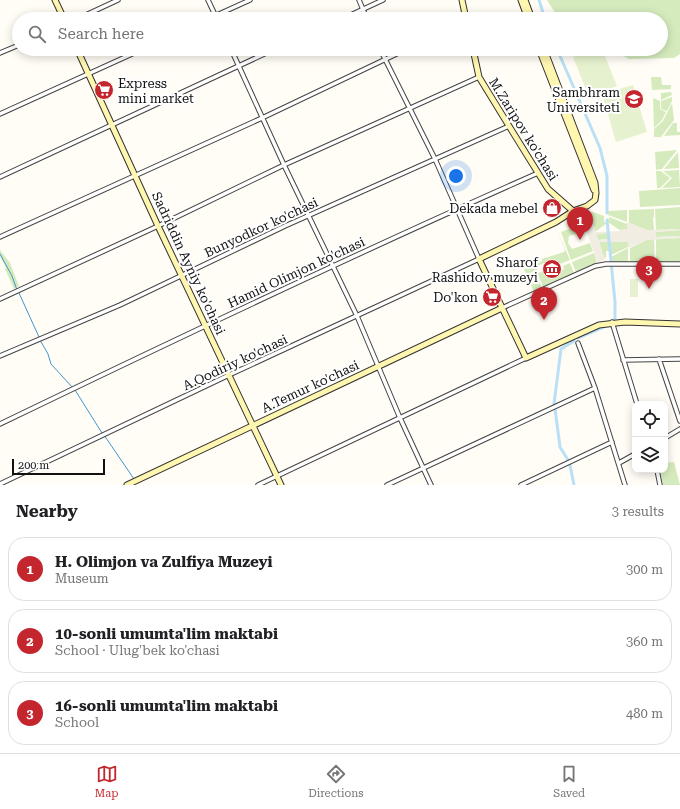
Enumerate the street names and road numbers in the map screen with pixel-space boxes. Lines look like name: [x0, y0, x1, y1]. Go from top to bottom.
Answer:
street label: M.Zaripov ko'chasi: [486, 75, 561, 183]
street label: Sadriddin Ayniy ko'chasi: [149, 189, 228, 337]
street label: Bunyodkor ko'chasi: [202, 195, 320, 260]
street label: Hamid Olimjon ko'chasi: [225, 234, 367, 311]
street label: A.Qodiriy ko'chasi: [181, 332, 290, 393]
street label: A.Temur ko'chasi: [259, 357, 361, 416]

